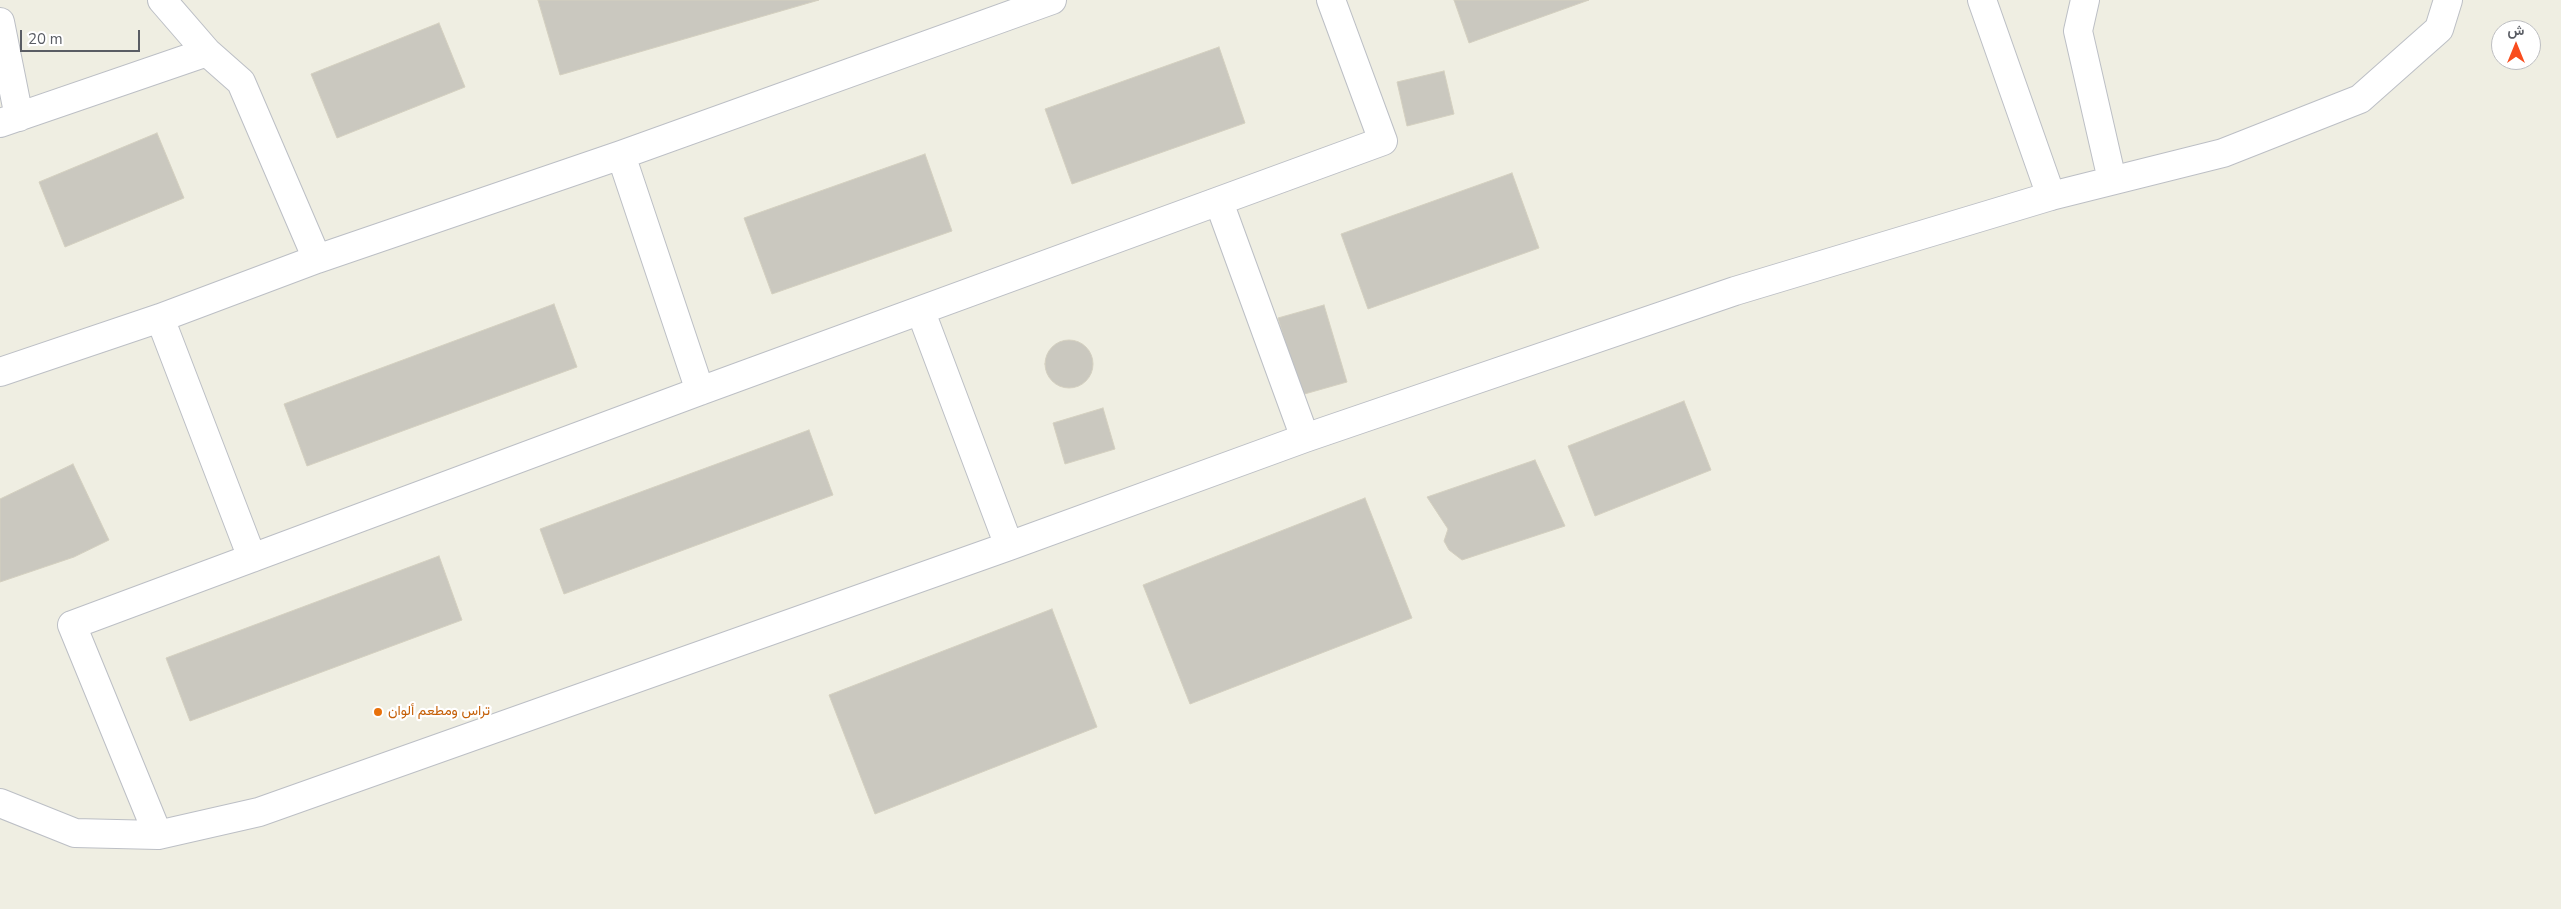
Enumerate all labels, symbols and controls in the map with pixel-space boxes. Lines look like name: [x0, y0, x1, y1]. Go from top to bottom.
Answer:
scale bar: [22, 20, 142, 52]
north arrow: [2491, 20, 2541, 70]
text: ش: [2508, 21, 2524, 40]
text: 20 m: [28, 29, 63, 49]
place label: تراس ومطعم ألوان: [388, 704, 490, 720]
marker: تراس ومطعم ألوان: [372, 706, 384, 718]

